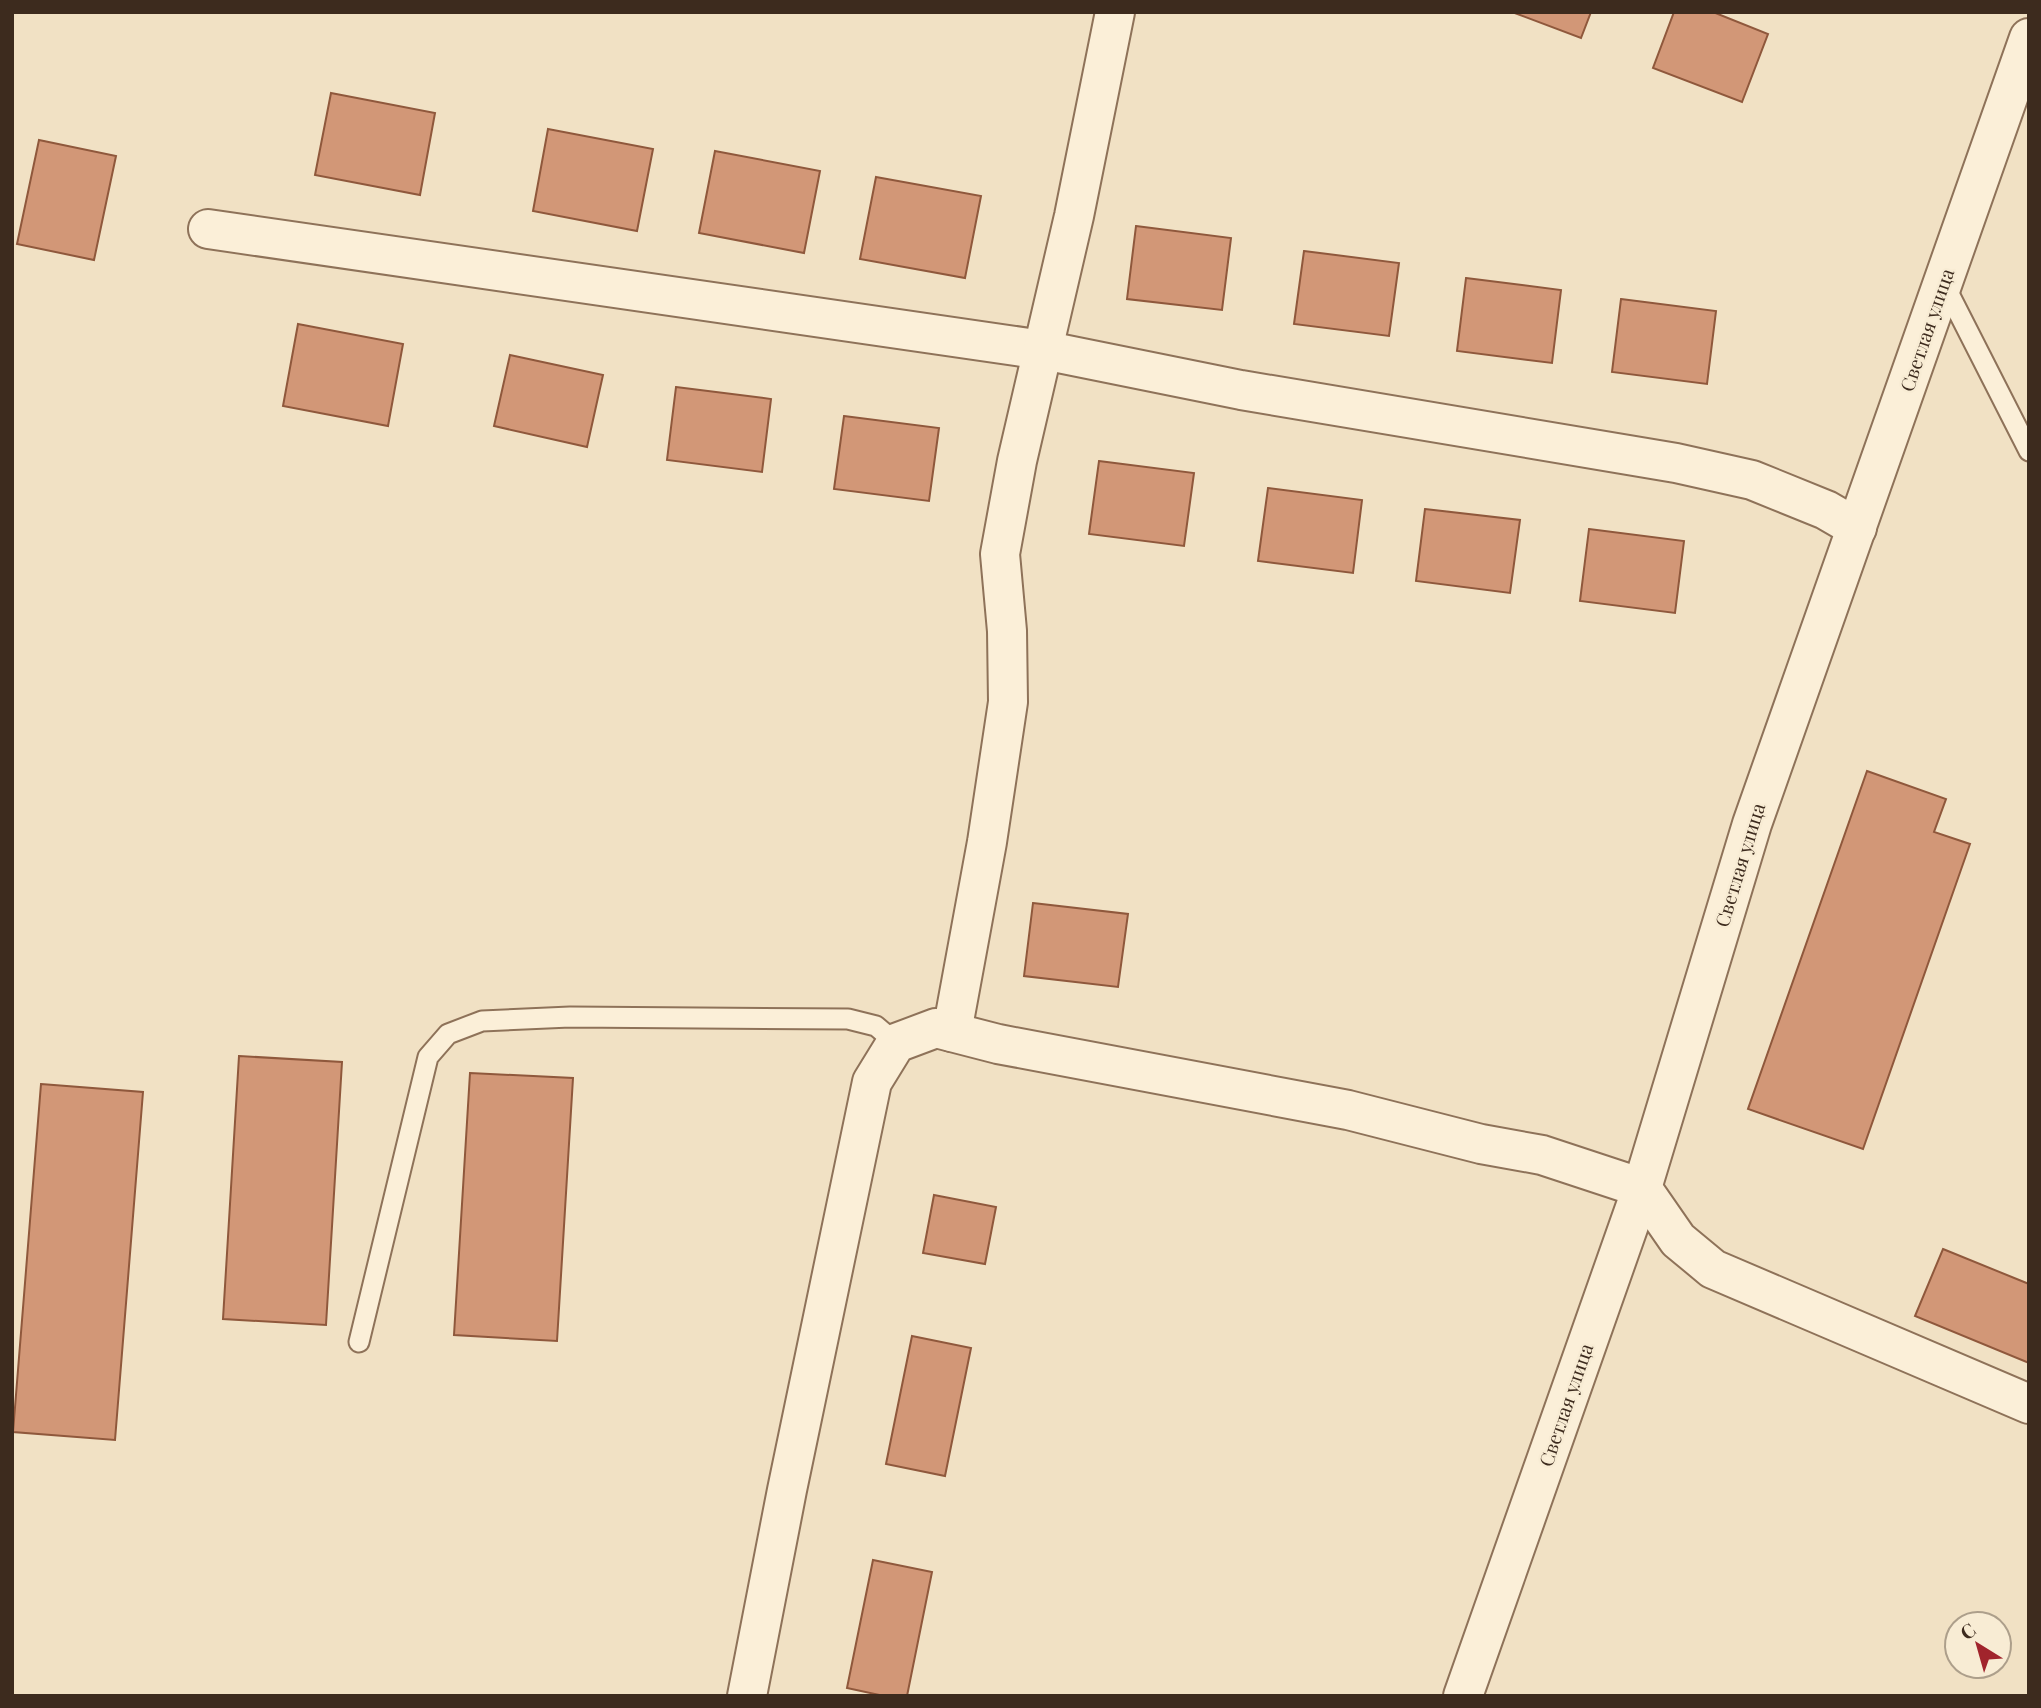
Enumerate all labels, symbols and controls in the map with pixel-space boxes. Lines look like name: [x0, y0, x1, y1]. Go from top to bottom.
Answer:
street label: Светлая улица: [1893, 264, 1959, 395]
street label: Светлая улица: [1708, 799, 1770, 930]
street label: Светлая улица: [1532, 1339, 1598, 1470]
north arrow: [1943, 1610, 2013, 1680]
text: С: [1954, 1616, 1980, 1645]

